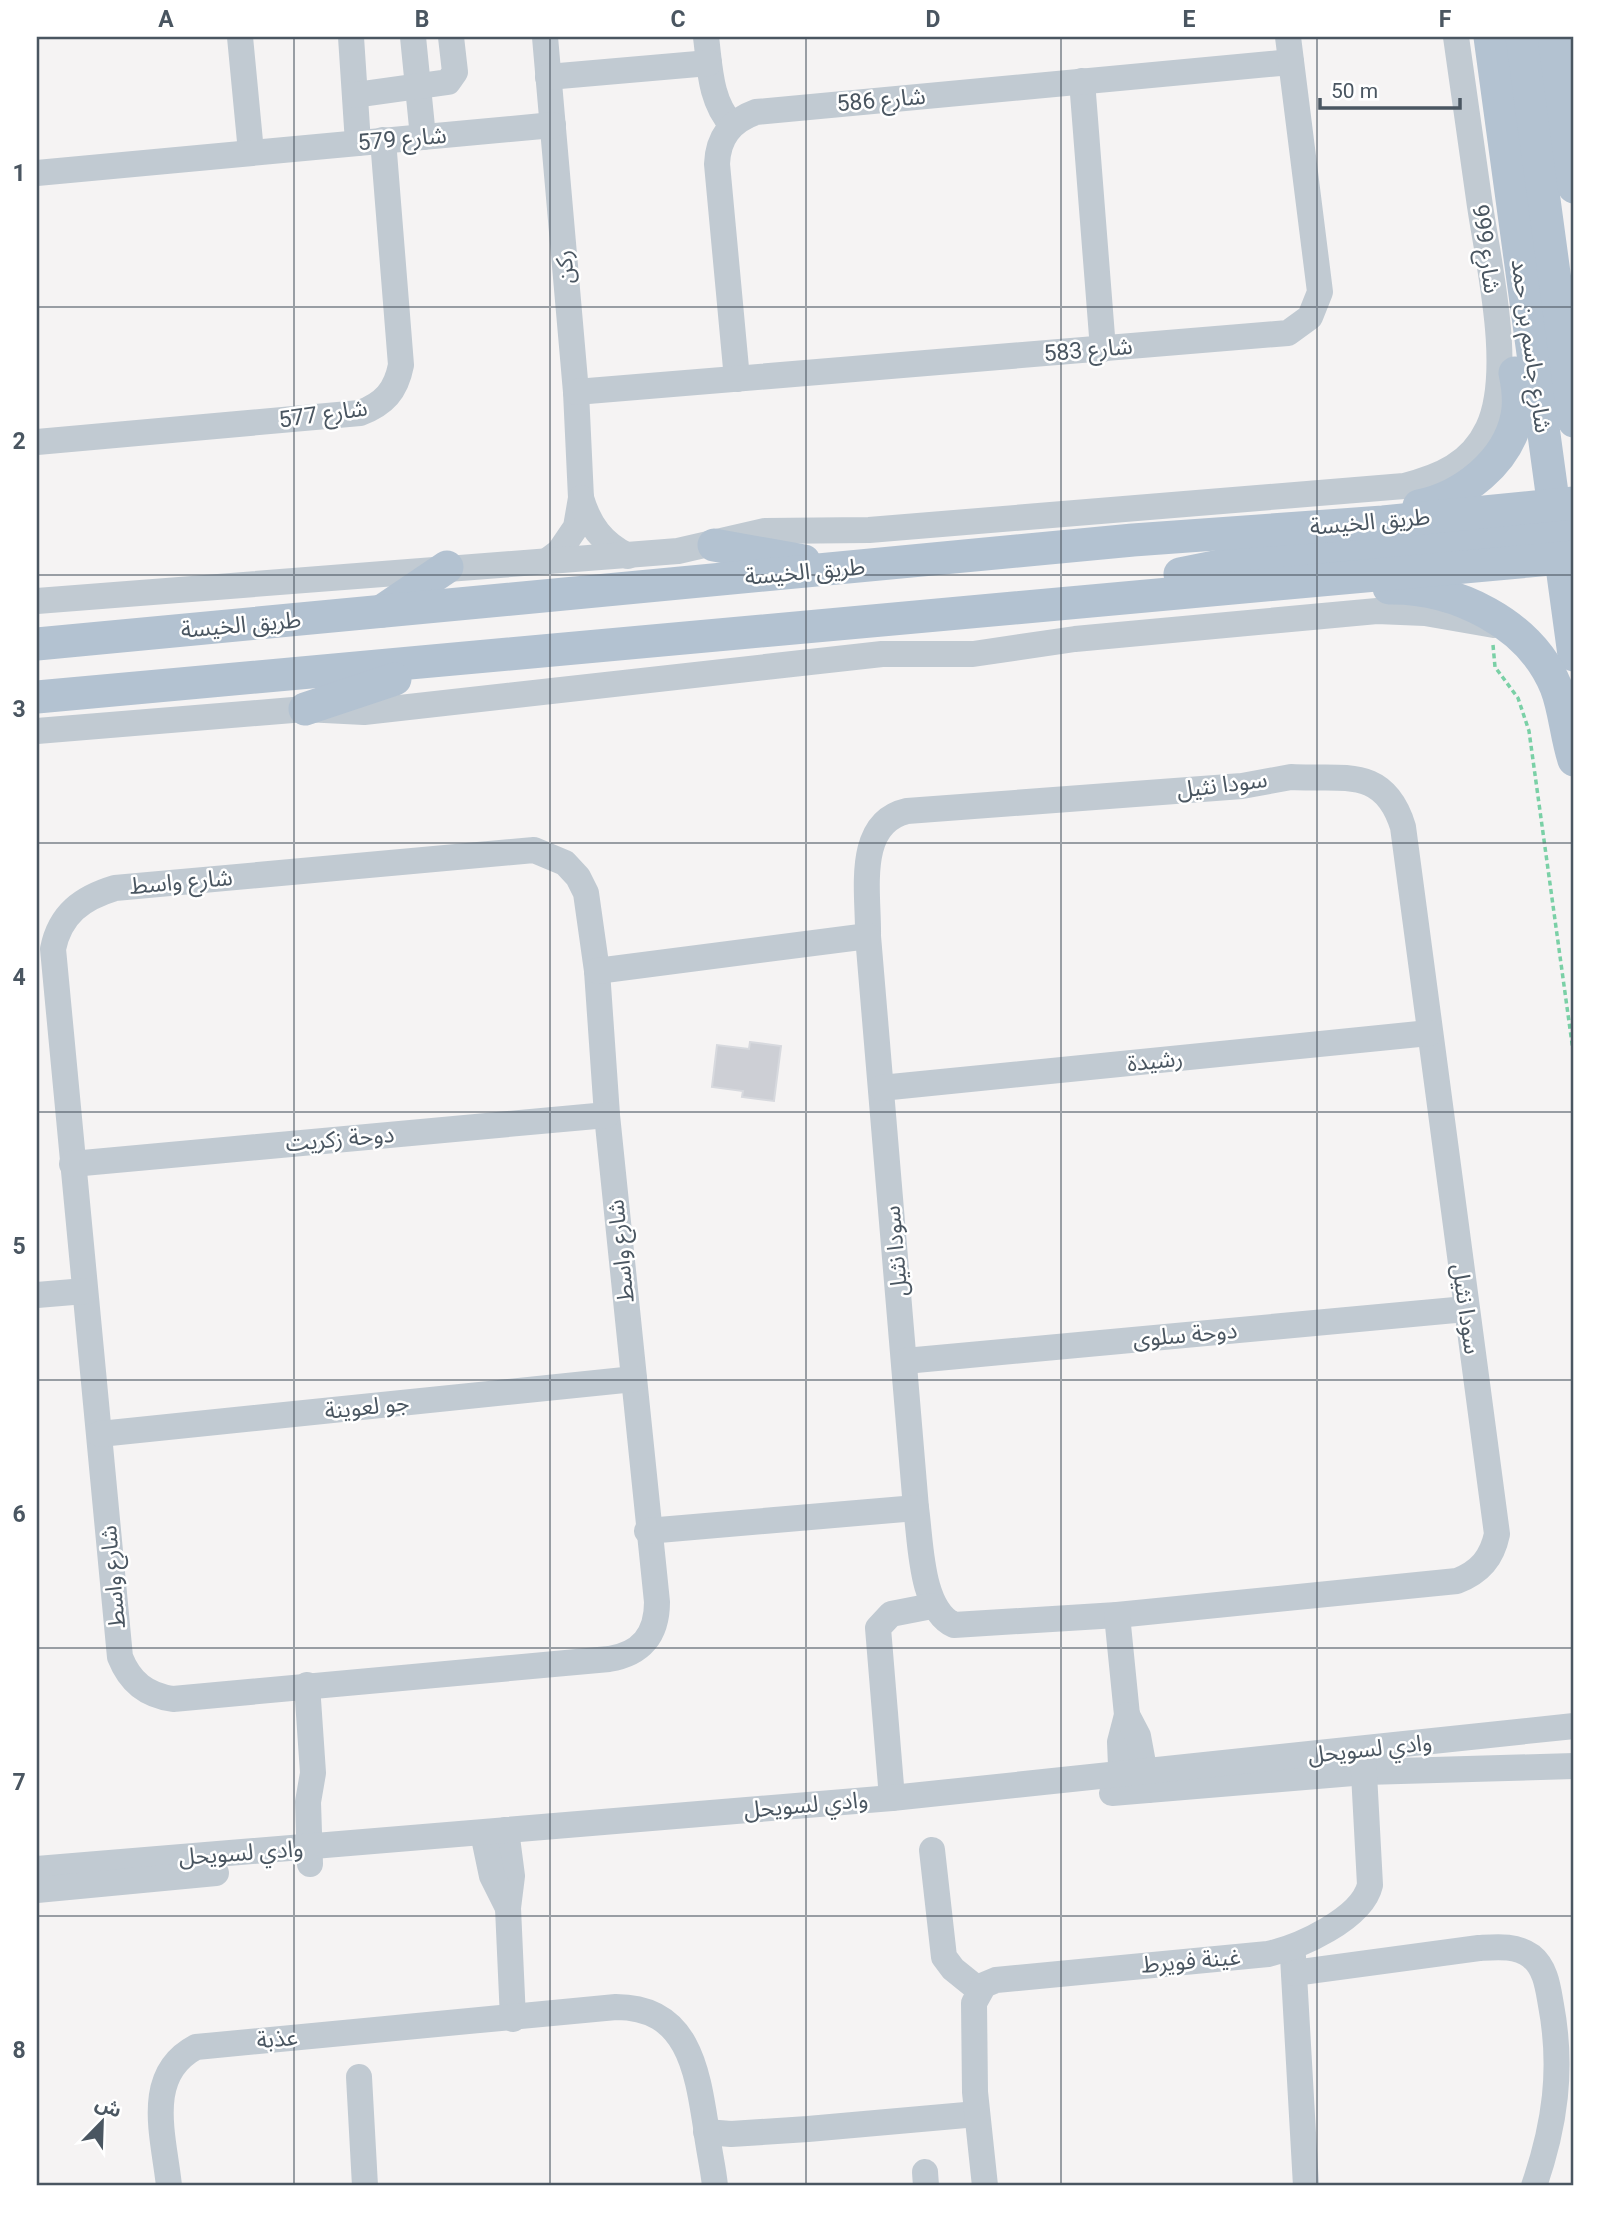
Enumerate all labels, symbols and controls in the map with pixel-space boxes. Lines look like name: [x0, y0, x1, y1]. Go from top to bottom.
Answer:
text: A: [158, 6, 174, 33]
text: B: [415, 6, 429, 33]
text: C: [670, 6, 686, 33]
text: D: [926, 6, 940, 33]
text: E: [1183, 6, 1196, 33]
text: F: [1439, 6, 1452, 33]
scale bar: [1320, 66, 1460, 110]
text: 50 m: [1331, 79, 1378, 103]
street label: شارع 586: [835, 83, 927, 120]
street label: شارع 579: [356, 122, 448, 159]
text: 1: [12, 160, 26, 187]
street label: شارع 999: [1463, 203, 1506, 296]
street label: ركن: [550, 249, 580, 285]
street label: شارع جاسم بن حمد: [1502, 257, 1557, 435]
street label: شارع 583: [1042, 333, 1134, 370]
street label: شارع 577: [277, 394, 370, 437]
text: 2: [12, 428, 26, 455]
street label: طريق الخيسة: [1309, 503, 1431, 541]
street label: طريق الخيسة: [744, 553, 866, 591]
street label: طريق الخيسة: [180, 606, 302, 644]
text: 3: [12, 696, 26, 723]
street label: سودا نثيل: [1175, 766, 1269, 804]
street label: شارع واسط: [128, 864, 234, 903]
text: 4: [12, 964, 26, 991]
street label: رشيدة: [1126, 1045, 1184, 1077]
street label: دوحة زكريت: [284, 1121, 396, 1157]
street label: شارع واسط: [602, 1198, 643, 1304]
street label: سودا نثيل: [879, 1204, 913, 1298]
text: 5: [12, 1233, 26, 1260]
street label: سودا نثيل: [1446, 1262, 1486, 1356]
street label: دوحة سلوى: [1132, 1317, 1238, 1353]
street label: جو لعوينة: [323, 1389, 411, 1425]
text: 6: [12, 1501, 26, 1528]
street label: شارع واسط: [95, 1524, 134, 1630]
street label: وادي لسويحل: [1307, 1729, 1434, 1772]
text: 7: [12, 1769, 26, 1796]
street label: وادي لسويحل: [743, 1786, 870, 1827]
street label: وادي لسويحل: [178, 1835, 304, 1874]
street label: غينة فويرط: [1140, 1943, 1242, 1979]
street label: عذبة: [255, 2024, 299, 2054]
text: 8: [12, 2037, 26, 2064]
north arrow: [66, 2086, 136, 2156]
text: ش: [92, 2091, 125, 2122]

